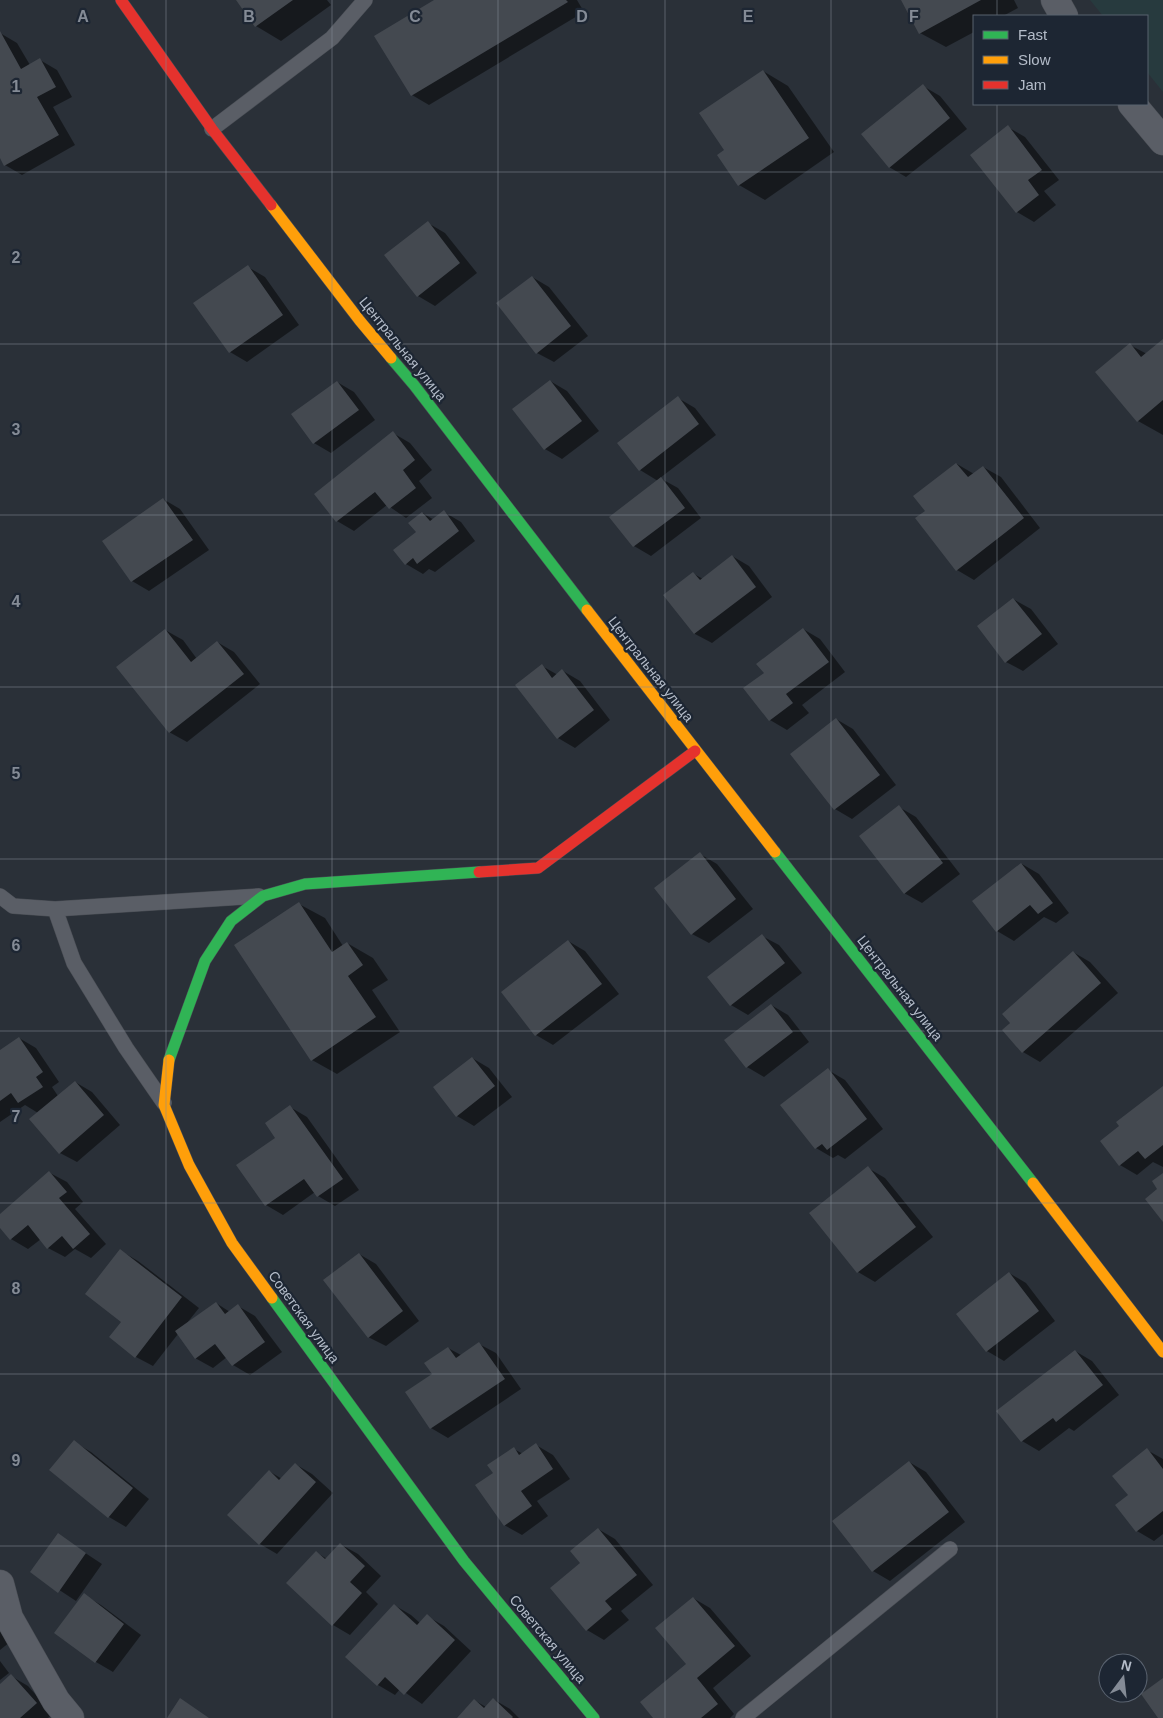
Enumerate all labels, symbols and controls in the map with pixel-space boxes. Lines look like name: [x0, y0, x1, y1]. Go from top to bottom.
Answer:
text: A: [77, 8, 89, 25]
text: B: [243, 8, 255, 25]
text: C: [409, 8, 421, 25]
text: D: [576, 8, 588, 25]
text: E: [743, 8, 754, 25]
text: F: [909, 8, 919, 25]
legend: [973, 15, 1148, 105]
text: Fast: [1018, 26, 1048, 43]
text: Slow: [1018, 51, 1051, 68]
text: Jam: [1018, 76, 1046, 93]
text: 1: [12, 78, 21, 95]
text: 2: [12, 249, 21, 266]
street label: Центральная улица: [356, 294, 450, 404]
text: 3: [12, 421, 21, 438]
text: 4: [12, 593, 21, 610]
street label: Центральная улица: [605, 613, 697, 725]
text: 5: [12, 765, 21, 782]
street label: Центральная улица: [854, 932, 946, 1044]
text: 6: [12, 937, 21, 954]
text: 7: [12, 1108, 21, 1125]
street label: Советская улица: [265, 1268, 343, 1366]
text: 8: [12, 1280, 21, 1297]
text: 9: [12, 1452, 21, 1469]
street label: Советская улица: [507, 1592, 590, 1686]
north arrow: [1098, 1653, 1148, 1703]
text: N: [1119, 1656, 1133, 1674]

